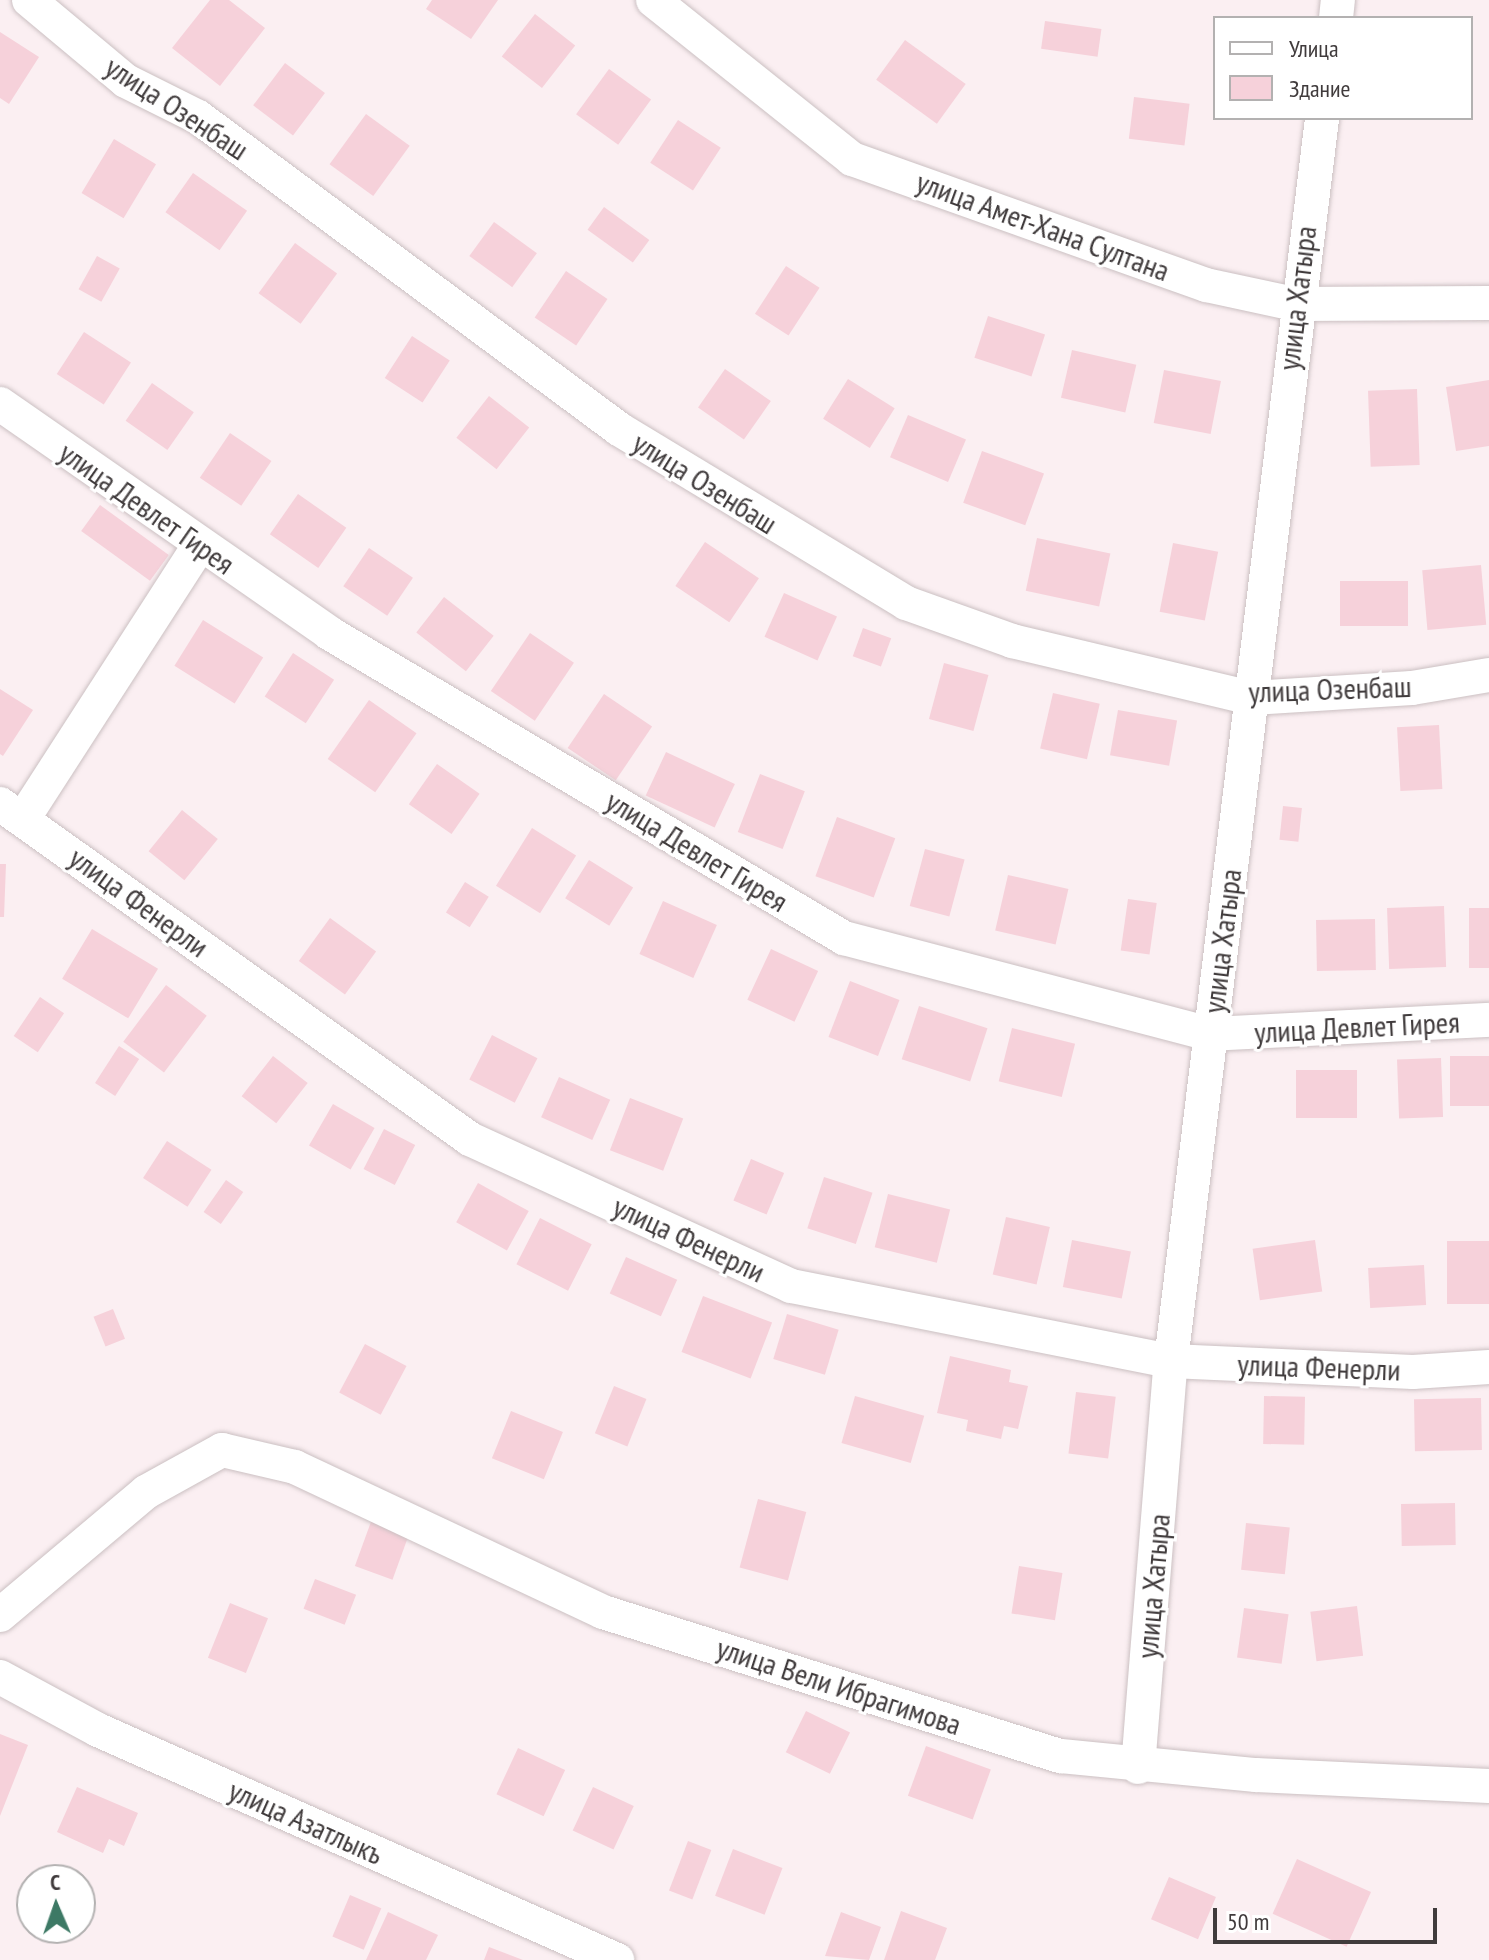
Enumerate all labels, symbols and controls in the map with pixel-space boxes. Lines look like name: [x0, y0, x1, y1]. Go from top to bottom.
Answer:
legend: [1213, 16, 1473, 120]
text: Улица: [1289, 33, 1339, 64]
street label: улица Озенбаш: [99, 48, 255, 168]
text: Здание: [1289, 73, 1350, 104]
street label: улица Амет-Хана Султана: [911, 163, 1175, 289]
street label: улица Хатыра: [1270, 224, 1324, 372]
street label: улица Озенбаш: [626, 425, 784, 541]
street label: улица Девлет Гирея: [52, 434, 242, 582]
street label: улица Озенбаш: [1248, 668, 1412, 710]
street label: улица Девлет Гирея: [599, 782, 795, 920]
street label: улица Фенерли: [62, 840, 216, 964]
street label: улица Хатыра: [1195, 867, 1249, 1015]
street label: улица Девлет Гирея: [1253, 1004, 1461, 1050]
street label: улица Фенерли: [607, 1188, 771, 1290]
street label: улица Фенерли: [1237, 1346, 1401, 1388]
street label: улица Хатыра: [1129, 1512, 1177, 1660]
street label: улица Вели Ибрагимова: [712, 1630, 966, 1742]
street label: улица Азатлыкъ: [223, 1772, 389, 1872]
north arrow: [16, 1864, 96, 1944]
text: С: [50, 1868, 61, 1896]
scale bar: [1217, 1892, 1441, 1942]
text: 50 m: [1227, 1906, 1269, 1937]

